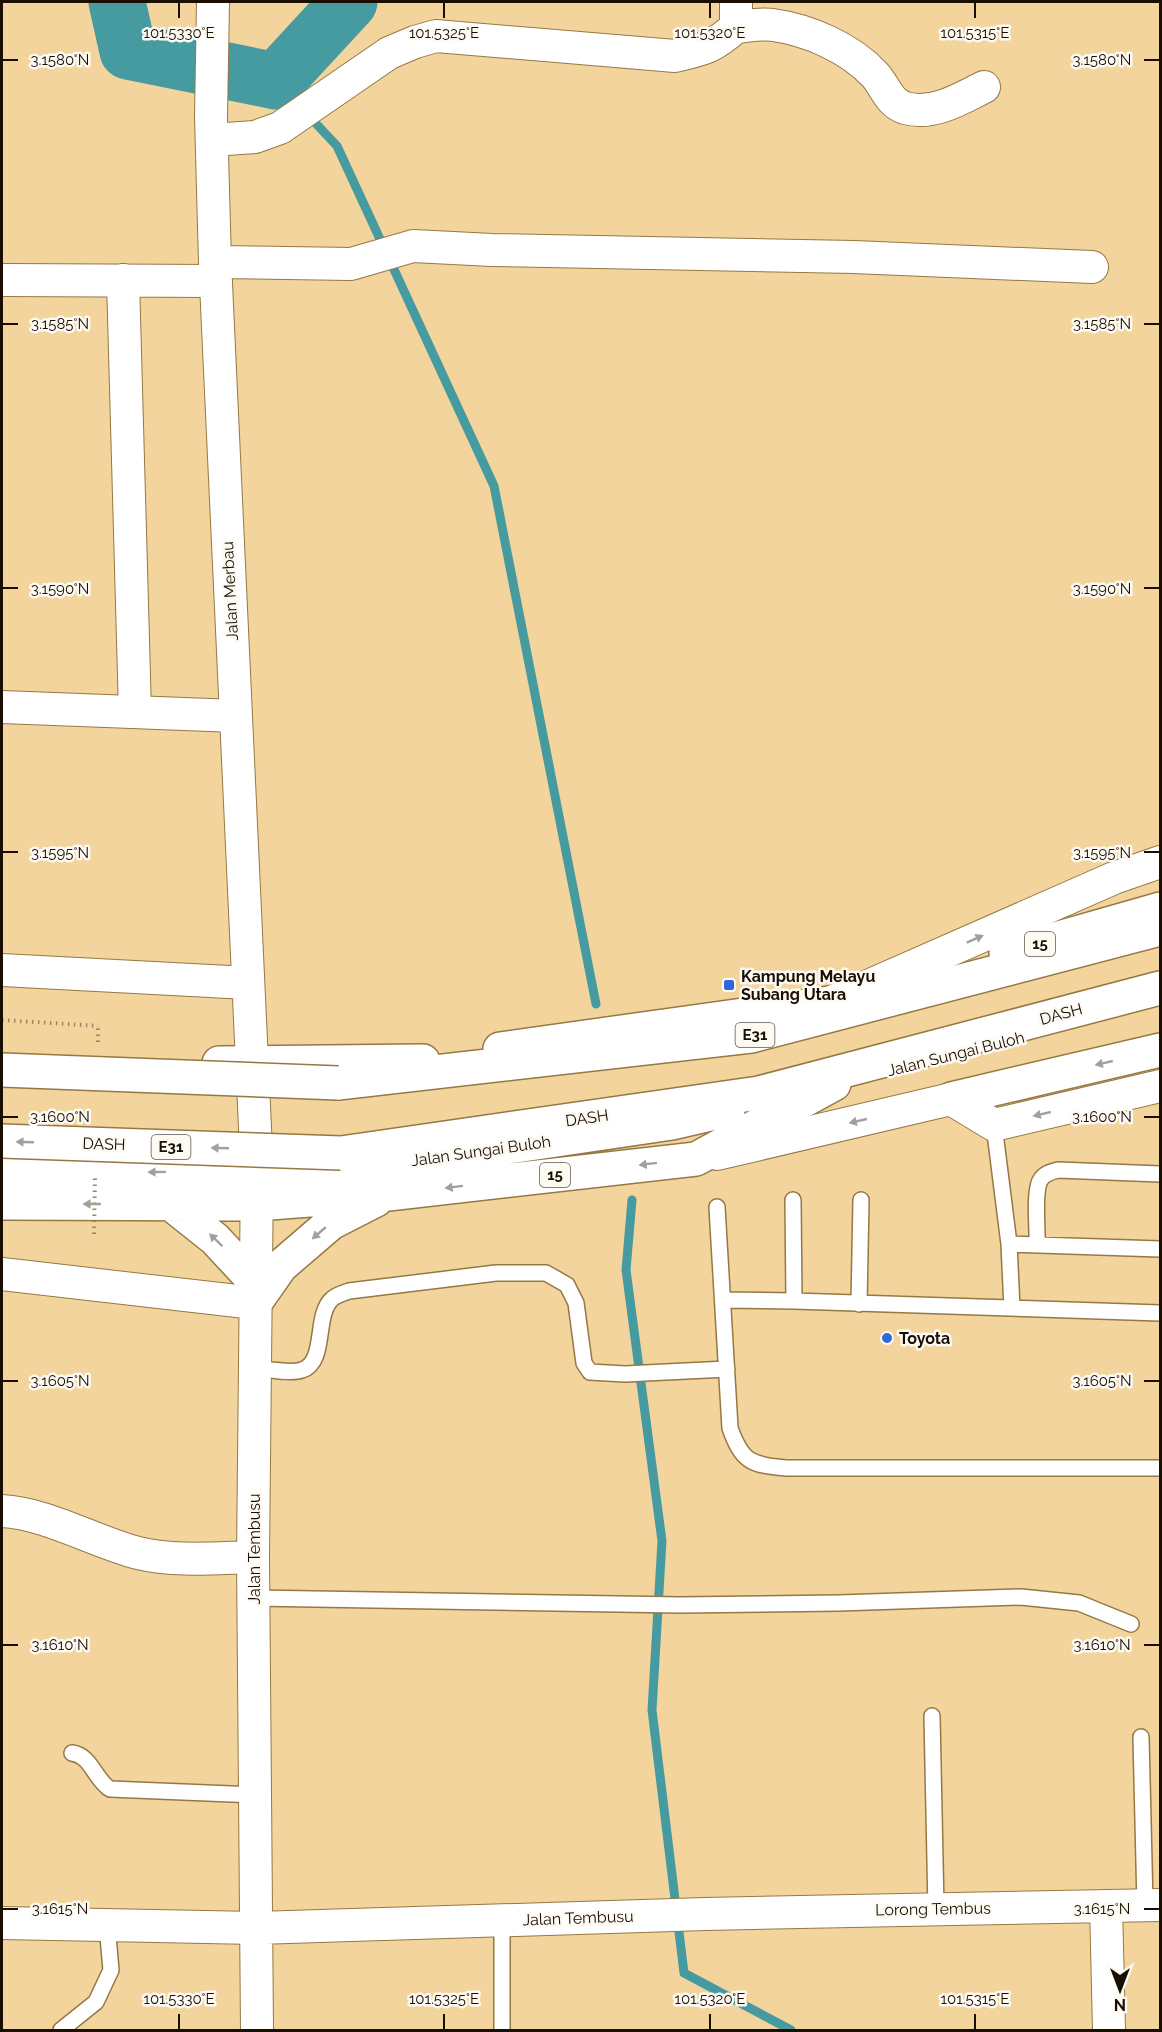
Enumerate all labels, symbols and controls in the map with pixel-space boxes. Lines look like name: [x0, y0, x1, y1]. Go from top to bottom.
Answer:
text: 101.5330°E: [143, 24, 215, 42]
text: 101.5325°E: [409, 24, 479, 42]
text: 101.5320°E: [675, 24, 745, 42]
text: 101.5315°E: [941, 24, 1009, 42]
text: 3.1580°N: [31, 51, 89, 69]
text: 3.1580°N: [1073, 51, 1131, 69]
text: 3.1585°N: [31, 315, 89, 333]
text: 3.1585°N: [1073, 315, 1131, 333]
street label: Jalan Merbau: [218, 541, 242, 641]
text: 3.1590°N: [31, 580, 89, 598]
text: 3.1590°N: [1073, 580, 1131, 598]
text: 3.1595°N: [31, 844, 89, 862]
text: 3.1595°N: [1073, 844, 1131, 862]
road number: 15: [1025, 932, 1055, 956]
one-way arrow: [966, 934, 984, 944]
place label: Kampung Melayu Subang Utara: [741, 967, 875, 1004]
marker: Kampung Melayu Subang Utara: [722, 978, 736, 992]
street label: DASH: [1038, 999, 1084, 1029]
road number: E31: [736, 1023, 774, 1047]
street label: Jalan Sungai Buloh: [885, 1028, 1027, 1080]
one-way arrow: [1094, 1059, 1113, 1069]
street label: DASH: [564, 1106, 610, 1130]
text: 3.1600°N: [30, 1108, 90, 1126]
text: 3.1600°N: [1072, 1108, 1132, 1126]
one-way arrow: [1033, 1109, 1051, 1119]
one-way arrow: [848, 1117, 867, 1126]
street label: Jalan Sungai Buloh: [410, 1132, 552, 1170]
street label: DASH: [82, 1134, 126, 1154]
road number: E31: [152, 1135, 190, 1159]
one-way arrow: [15, 1137, 34, 1146]
one-way arrow: [210, 1144, 229, 1153]
one-way arrow: [638, 1160, 657, 1169]
road number: 15: [540, 1163, 570, 1187]
one-way arrow: [147, 1168, 166, 1177]
one-way arrow: [445, 1182, 464, 1191]
one-way arrow: [82, 1199, 101, 1208]
one-way arrow: [312, 1226, 327, 1239]
one-way arrow: [209, 1234, 223, 1248]
place label: Toyota: [899, 1329, 950, 1348]
marker: Toyota: [880, 1331, 894, 1345]
text: 3.1605°N: [30, 1372, 90, 1390]
text: 3.1605°N: [1072, 1372, 1132, 1390]
street label: Jalan Tembusu: [245, 1494, 264, 1604]
text: 3.1610°N: [31, 1636, 89, 1654]
text: 3.1610°N: [1073, 1636, 1131, 1654]
street label: Lorong Tembus: [875, 1898, 991, 1920]
text: 3.1615°N: [32, 1900, 88, 1918]
text: 3.1615°N: [1074, 1900, 1130, 1918]
street label: Jalan Tembusu: [522, 1907, 634, 1929]
north arrow: [1090, 1960, 1150, 2020]
text: 101.5330°E: [143, 1990, 215, 2008]
text: 101.5325°E: [409, 1990, 479, 2008]
text: 101.5320°E: [675, 1990, 745, 2008]
text: 101.5315°E: [941, 1990, 1009, 2008]
text: N: [1114, 1995, 1126, 2014]

